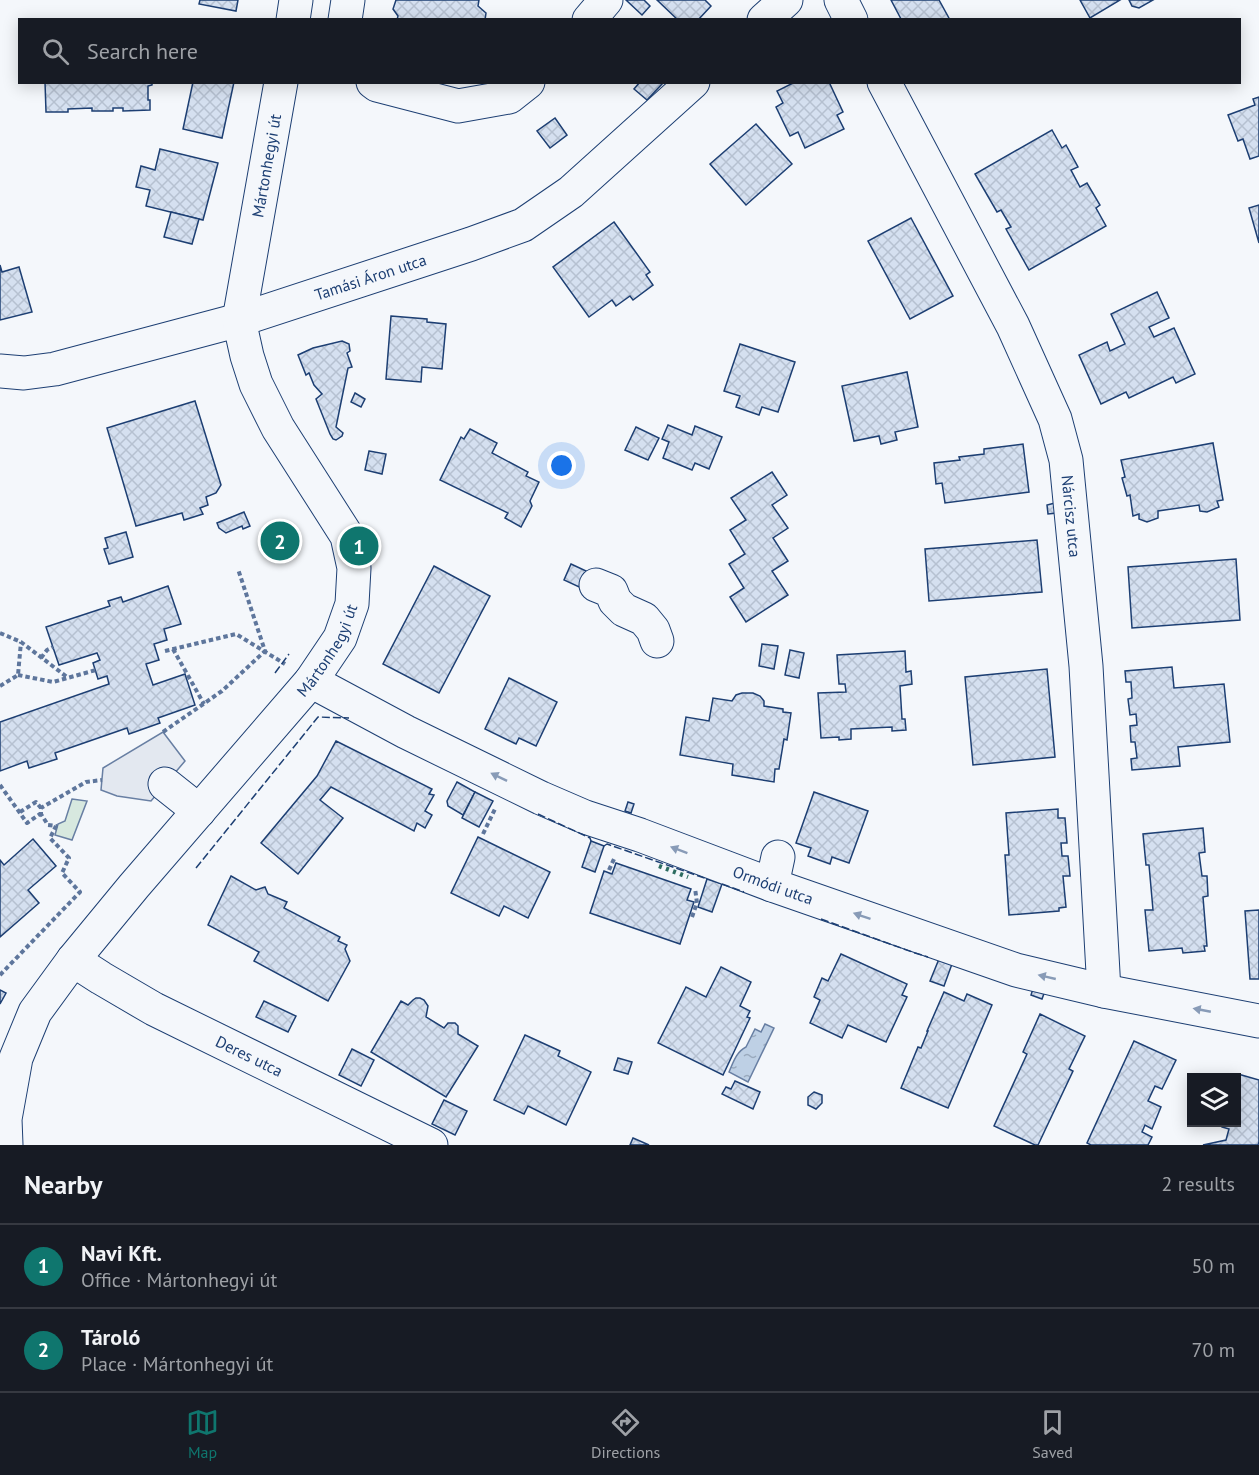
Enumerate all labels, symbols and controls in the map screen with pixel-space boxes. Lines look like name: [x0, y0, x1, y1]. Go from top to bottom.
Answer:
search box: [18, 18, 1241, 84]
icon: search: [39, 35, 72, 68]
text: Search here: [87, 37, 198, 65]
street label: Mártonhegyi út: [247, 112, 285, 219]
street label: Tamási Áron utca: [312, 249, 429, 305]
your location: [547, 451, 576, 480]
street label: Nárcisz utca: [1058, 474, 1085, 558]
pin: 2: [260, 518, 300, 564]
pin: 1: [340, 524, 378, 568]
street label: Mártonhegyi út: [292, 601, 361, 701]
one-way arrow: [490, 773, 507, 782]
one-way arrow: [670, 845, 688, 854]
street label: Ormódi utca: [730, 861, 816, 909]
one-way arrow: [853, 911, 871, 921]
one-way arrow: [1038, 972, 1057, 982]
one-way arrow: [1192, 1005, 1211, 1014]
street label: Deres utca: [213, 1031, 286, 1081]
map controls: [1187, 1073, 1241, 1127]
button: layers: [1187, 1073, 1241, 1127]
text: Nearby: [24, 1168, 102, 1201]
text: 2 results: [1162, 1171, 1235, 1197]
text: Navi Kft.: [81, 1239, 162, 1267]
text: 1: [38, 1253, 49, 1279]
text: 50 m: [1192, 1253, 1235, 1279]
text: Office · Mártonhegyi út: [81, 1267, 277, 1293]
text: Tároló: [81, 1323, 140, 1351]
text: 2: [38, 1337, 49, 1363]
text: 70 m: [1192, 1337, 1235, 1363]
text: Place · Mártonhegyi út: [81, 1351, 273, 1377]
tab: Map: [186, 1406, 219, 1462]
tab: Directions: [591, 1406, 660, 1462]
tab: Saved: [1032, 1406, 1073, 1462]

